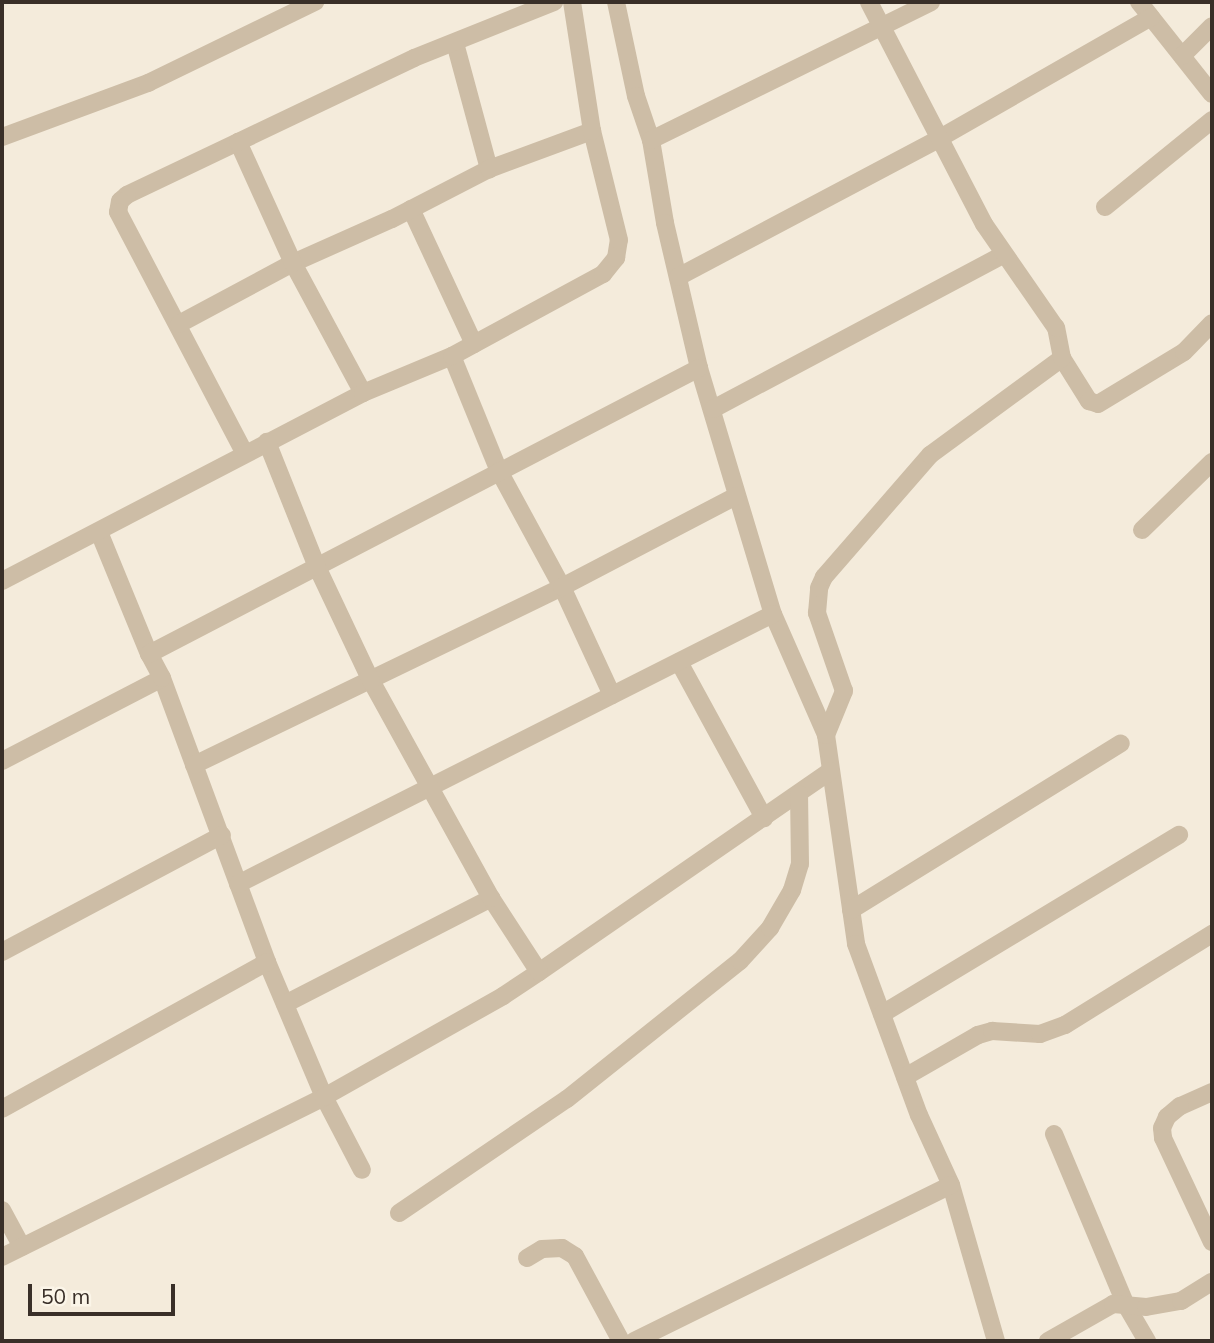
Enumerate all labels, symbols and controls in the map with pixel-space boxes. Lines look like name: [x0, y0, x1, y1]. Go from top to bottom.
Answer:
scale bar: [32, 1270, 178, 1314]
text: 50 m: [41, 1283, 90, 1309]

